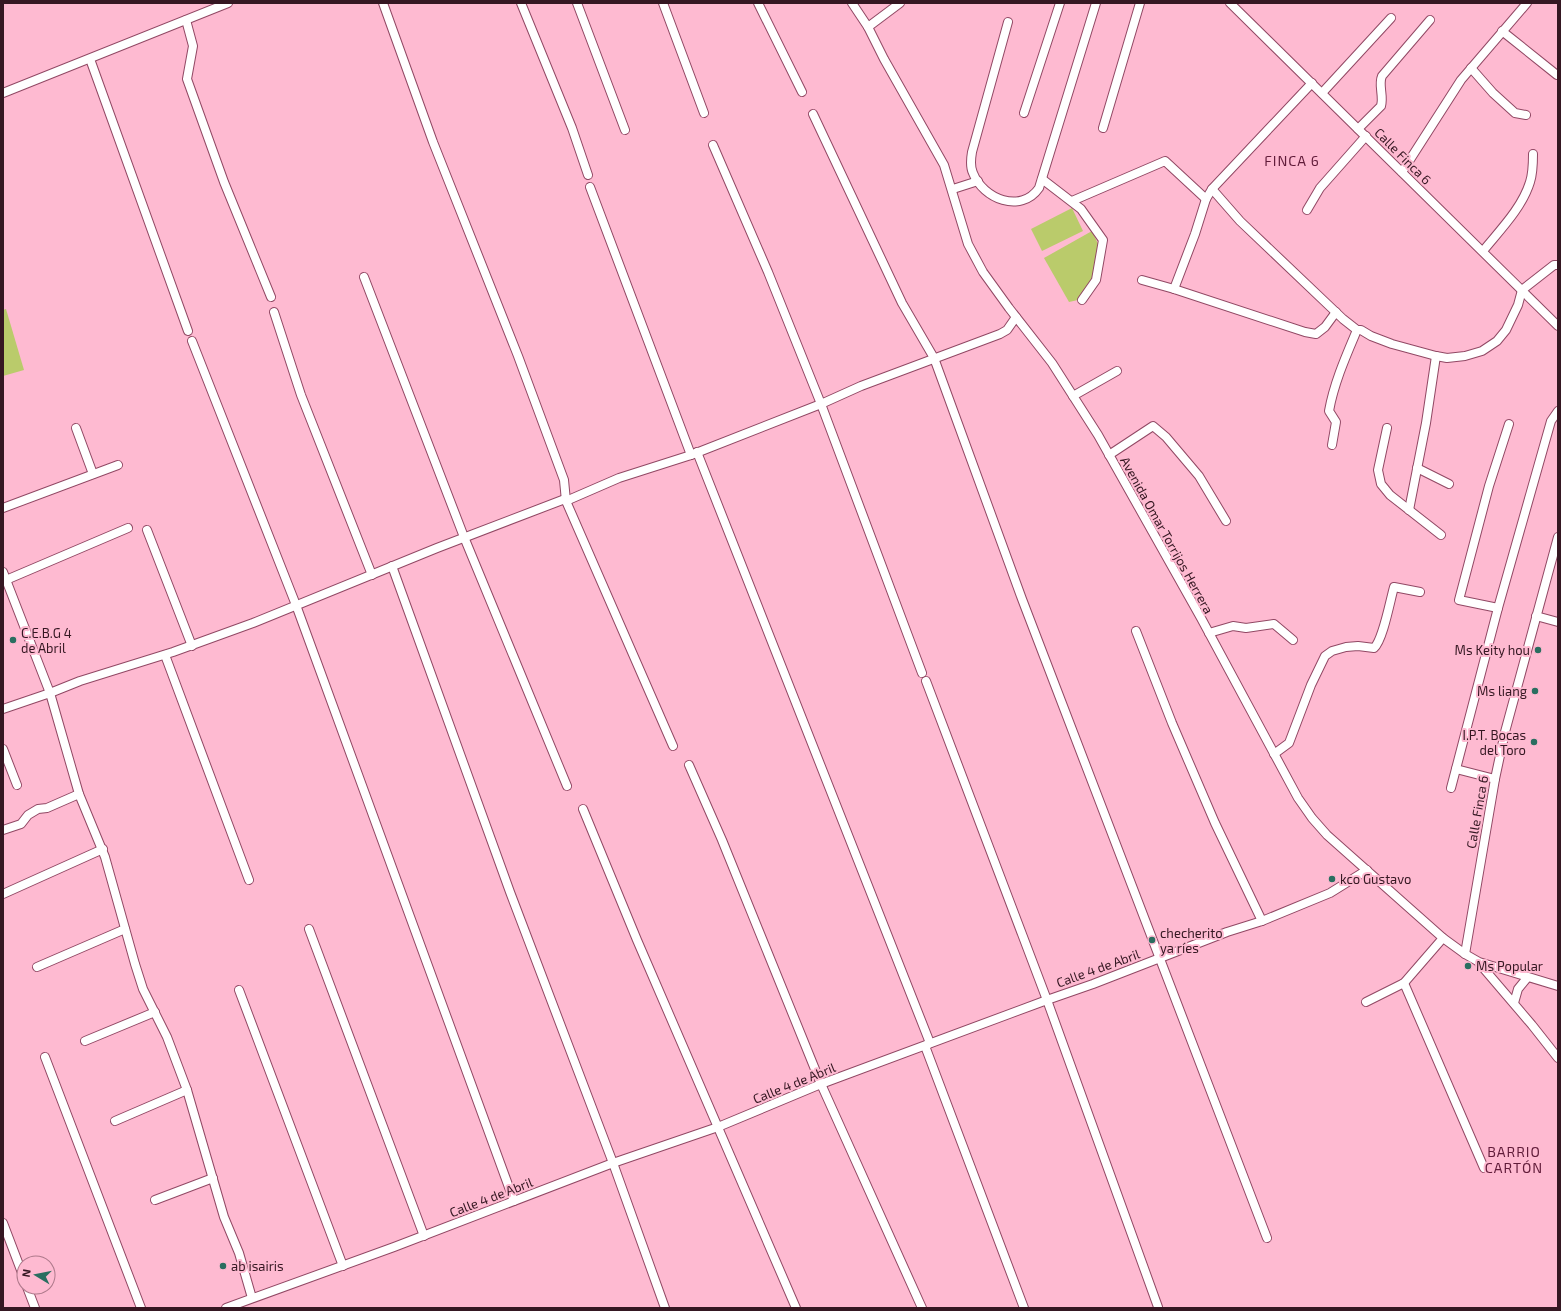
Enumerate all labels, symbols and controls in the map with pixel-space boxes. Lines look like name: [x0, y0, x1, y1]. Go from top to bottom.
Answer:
street label: Calle Finca 6: [1371, 124, 1435, 188]
district label: FINCA 6: [1264, 152, 1320, 169]
street label: Avenida Omar Torrijos Herrera: [1117, 454, 1217, 616]
place label: C.E.B.G 4 de Abril: [21, 625, 72, 656]
marker: C.E.B.G 4 de Abril: [8, 635, 18, 645]
place label: Ms Keity hou: [1455, 642, 1530, 658]
marker: Ms Keity hou: [1533, 645, 1543, 655]
place label: Ms liang: [1477, 683, 1527, 699]
marker: Ms liang: [1530, 686, 1540, 696]
place label: I.P.T. Bocas del Toro: [1462, 727, 1526, 758]
marker: I.P.T. Bocas del Toro: [1529, 737, 1539, 747]
street label: Calle Finca 6: [1463, 774, 1491, 850]
place label: kco Gustavo: [1340, 871, 1411, 887]
marker: kco Gustavo: [1327, 874, 1337, 884]
place label: checherito ya ríes: [1160, 925, 1223, 956]
marker: checherito ya ríes: [1147, 935, 1157, 945]
street label: Calle 4 de Abril: [1054, 945, 1142, 991]
place label: Ms Popular: [1476, 958, 1543, 974]
marker: Ms Popular: [1463, 961, 1473, 971]
street label: Calle 4 de Abril: [750, 1059, 838, 1107]
district label: BARRIO CARTÓN: [1485, 1143, 1543, 1176]
street label: Calle 4 de Abril: [447, 1174, 535, 1220]
north arrow: [16, 1255, 56, 1295]
place label: ab isairis: [231, 1258, 284, 1274]
marker: ab isairis: [218, 1261, 228, 1271]
text: N: [19, 1268, 33, 1278]

